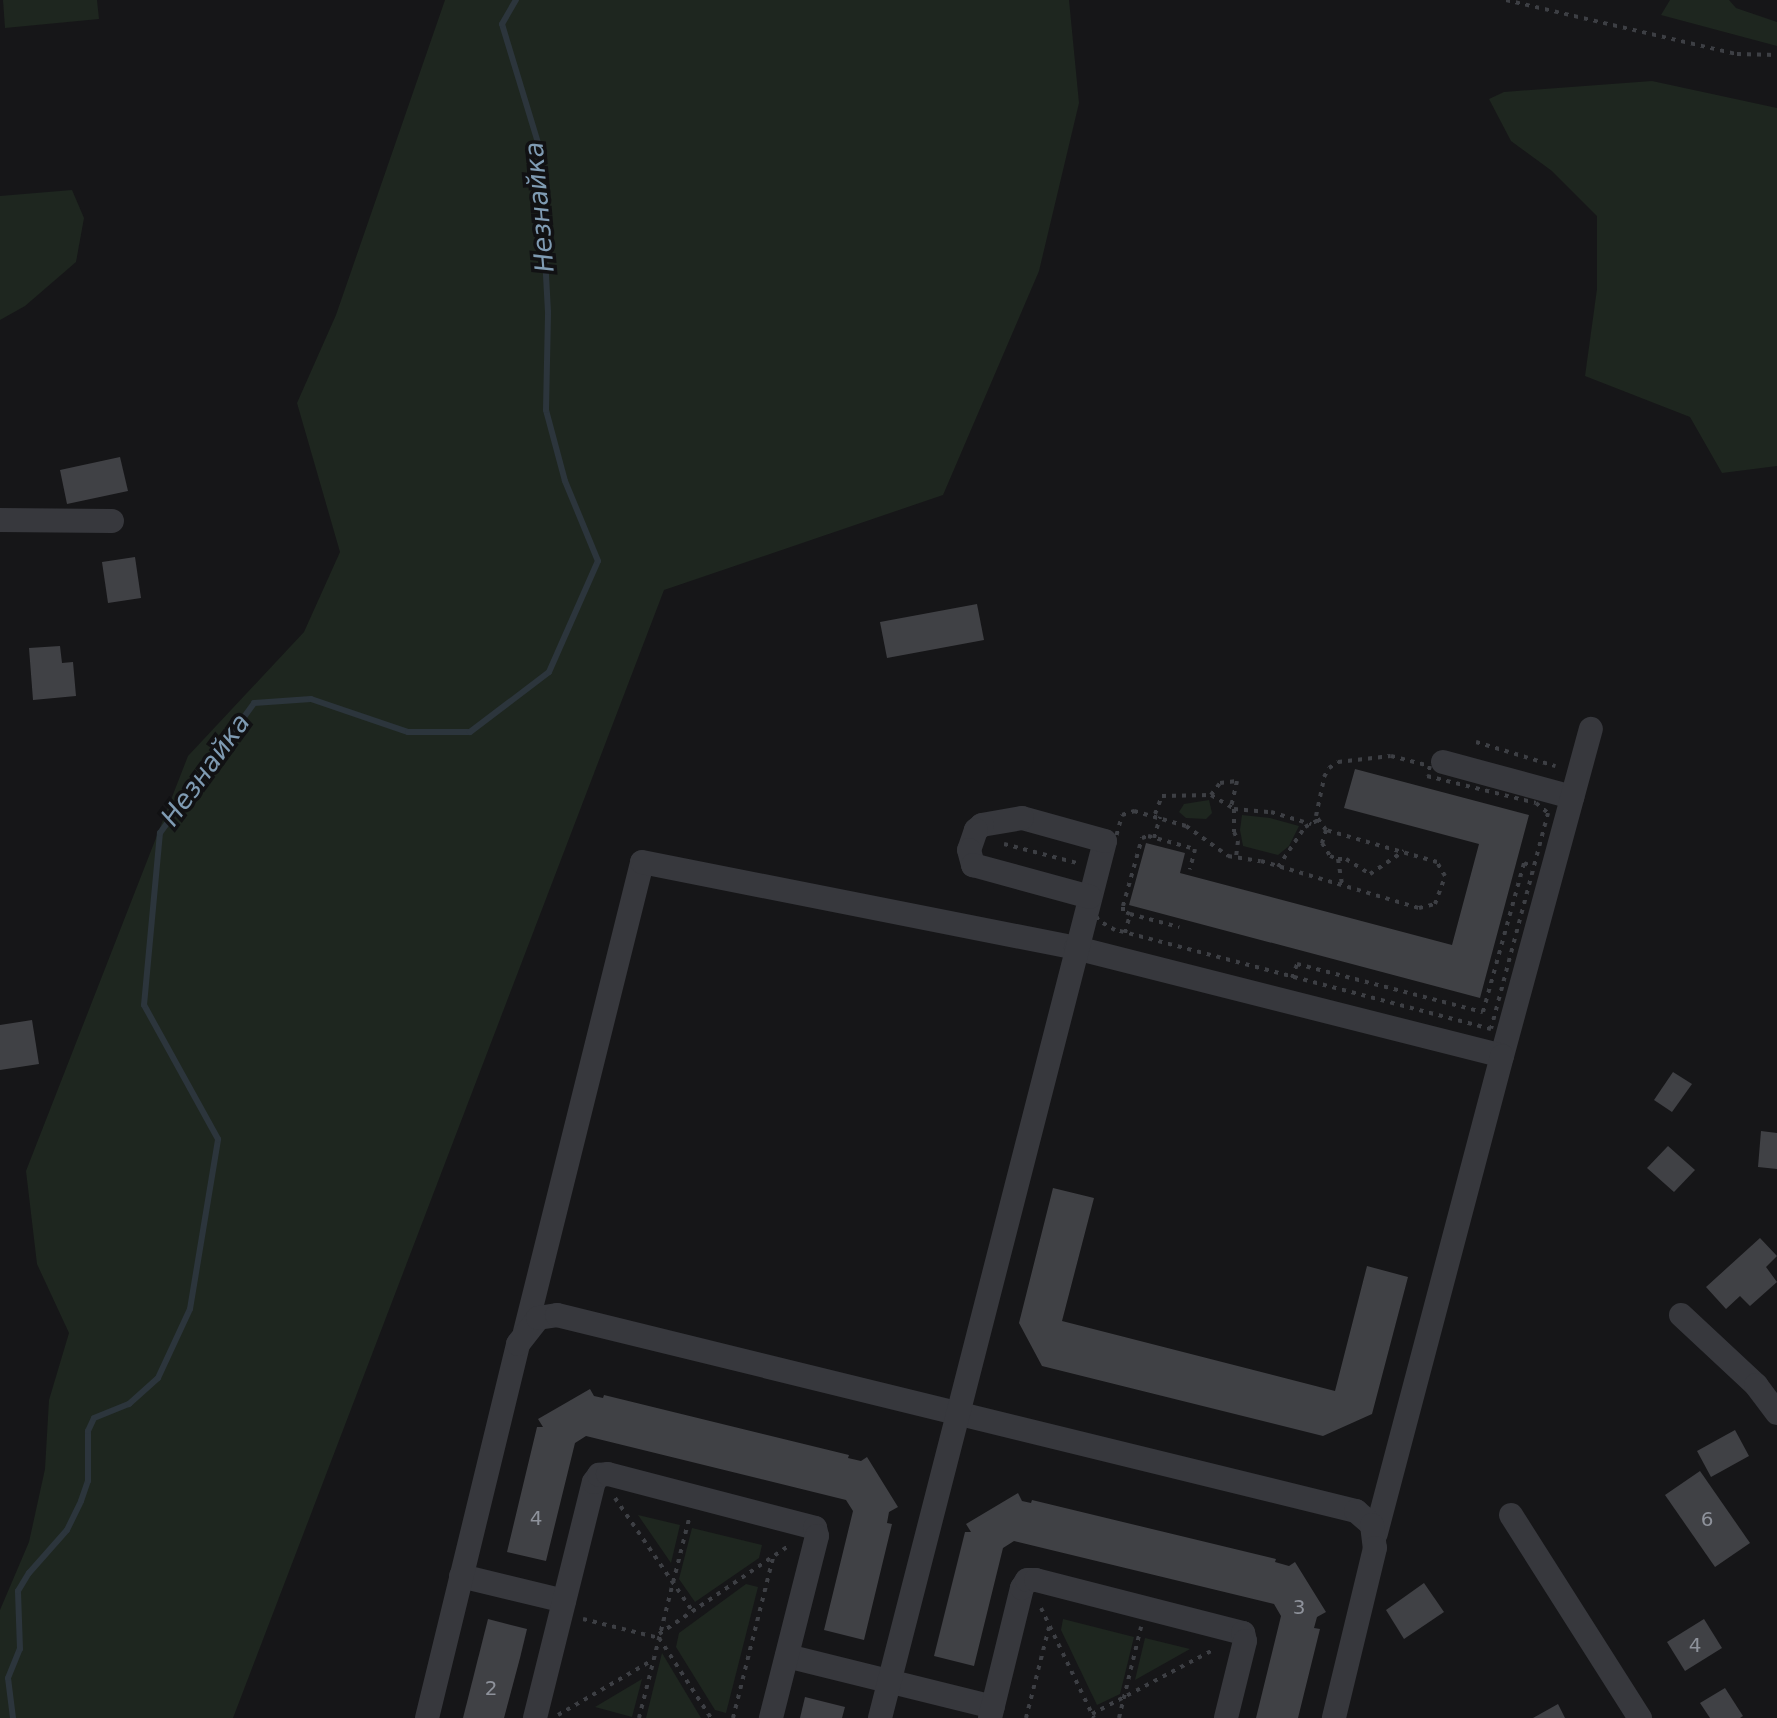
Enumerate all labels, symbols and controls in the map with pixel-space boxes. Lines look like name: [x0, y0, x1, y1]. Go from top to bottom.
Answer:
water label: Незнайка: [519, 140, 561, 274]
water label: Незнайка: [155, 708, 257, 832]
house number: 4: [530, 1506, 542, 1530]
house number: 6: [1701, 1507, 1713, 1531]
house number: 3: [1293, 1595, 1305, 1619]
house number: 4: [1689, 1633, 1701, 1657]
house number: 2: [485, 1676, 497, 1700]

